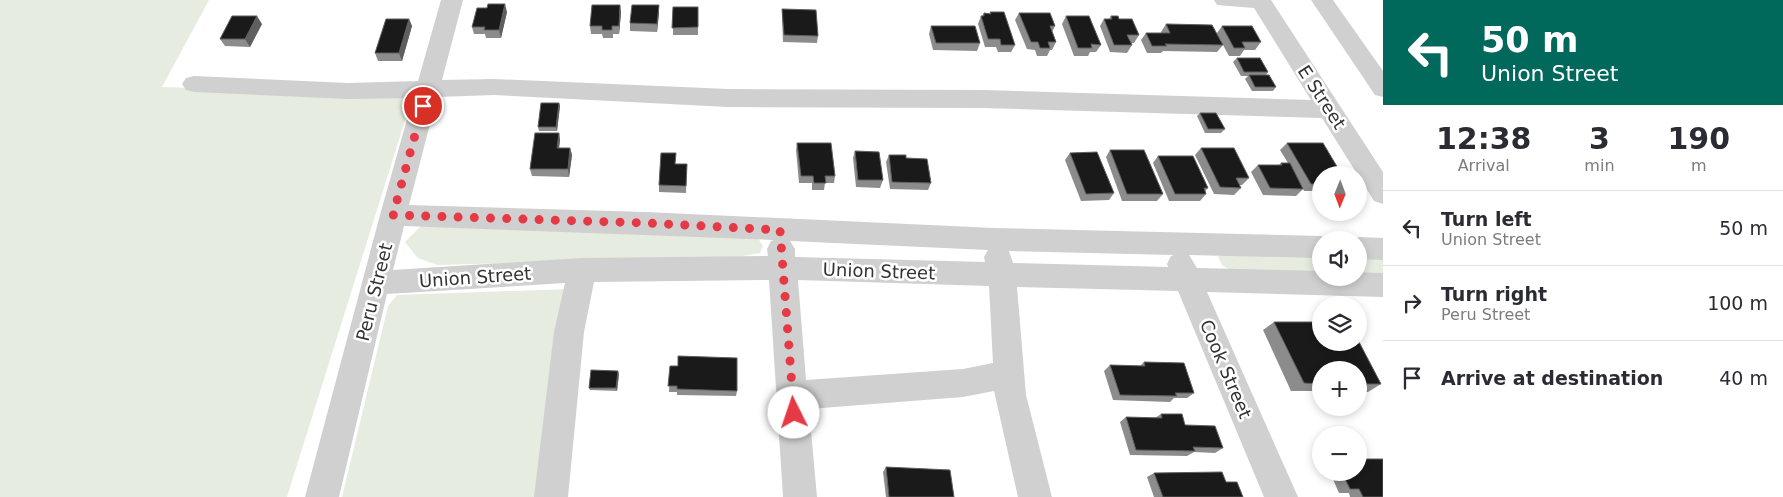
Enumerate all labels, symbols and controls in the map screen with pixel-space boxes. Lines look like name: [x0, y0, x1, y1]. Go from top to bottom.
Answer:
icon: left: [1398, 20, 1463, 85]
text: 50 m: [1481, 20, 1578, 60]
street label: E Street: [1294, 61, 1350, 133]
text: Union Street: [1481, 61, 1618, 86]
pin: [402, 85, 444, 127]
icon: arrive: [409, 92, 437, 120]
text: 12:38: [1436, 121, 1531, 156]
text: 3: [1589, 121, 1610, 156]
text: 190: [1667, 121, 1730, 156]
text: Arrival: [1458, 156, 1510, 175]
text: min: [1584, 156, 1615, 175]
text: m: [1691, 156, 1707, 175]
north arrow: [1312, 166, 1368, 221]
map controls: [1312, 166, 1367, 481]
text: Turn left: [1441, 208, 1532, 230]
icon: left: [1398, 214, 1426, 242]
text: 50 m: [1719, 217, 1768, 239]
text: Union Street: [1441, 230, 1541, 249]
button: sound: [1312, 231, 1367, 286]
street label: Peru Street: [352, 241, 396, 343]
street label: Union Street: [822, 259, 936, 283]
street label: Union Street: [418, 263, 532, 291]
text: Turn right: [1441, 283, 1547, 305]
icon: right: [1398, 289, 1426, 317]
text: 100 m: [1707, 292, 1768, 314]
button: layers: [1312, 296, 1367, 351]
text: Peru Street: [1441, 305, 1530, 324]
street label: Cook Street: [1196, 316, 1256, 422]
button: +: [1312, 361, 1367, 416]
icon: arrive: [1398, 364, 1426, 392]
text: Arrive at destination: [1441, 367, 1663, 389]
text: 40 m: [1719, 367, 1768, 389]
position arrow: [767, 386, 819, 438]
button: −: [1312, 426, 1367, 481]

